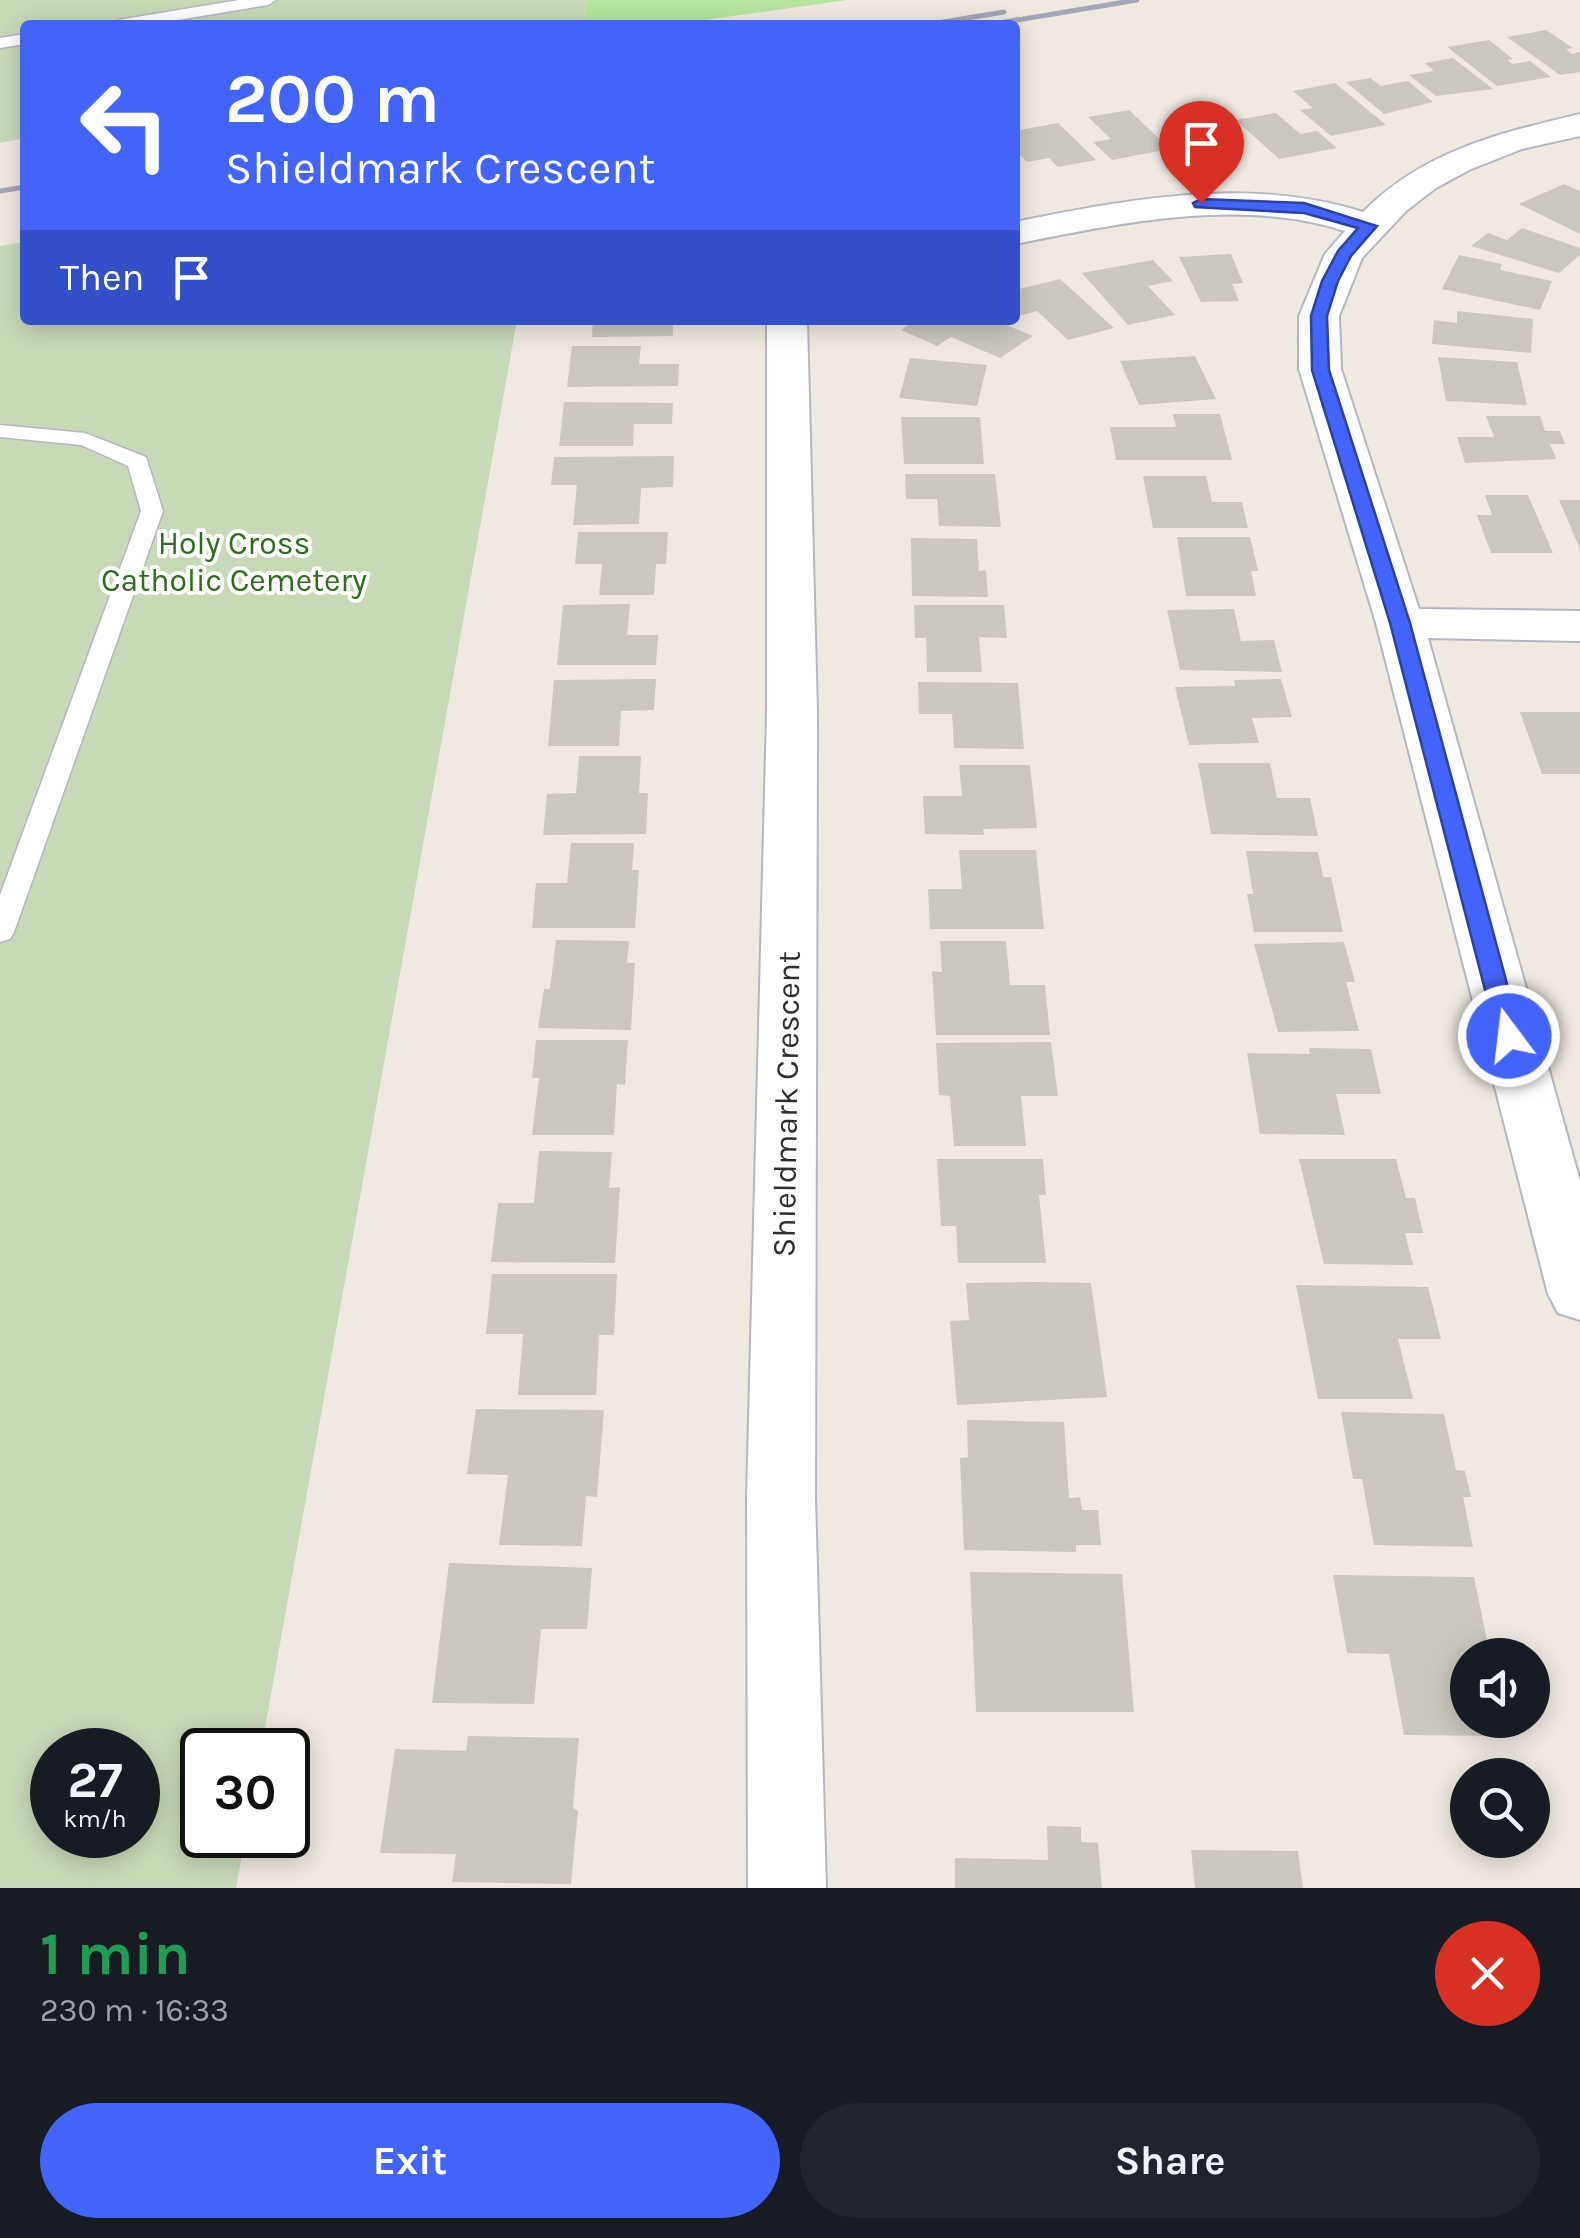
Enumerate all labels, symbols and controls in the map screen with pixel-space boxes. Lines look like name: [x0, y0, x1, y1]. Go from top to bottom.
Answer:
text: 200 m: [225, 58, 440, 140]
icon: left: [60, 60, 190, 190]
pin: [1159, 101, 1244, 204]
icon: arrive: [1174, 116, 1229, 171]
text: Shieldmark Crescent: [225, 142, 655, 194]
icon: arrive: [164, 250, 219, 305]
text: Then: [60, 255, 144, 300]
park label: Holy Cross Catholic Cemetery: [101, 525, 367, 599]
street label: Shieldmark Crescent: [765, 951, 808, 1257]
position arrow: [1457, 984, 1561, 1088]
map controls: [1450, 1638, 1550, 1858]
button: sound: [1450, 1638, 1550, 1738]
speed limit sign: 30: [180, 1728, 310, 1858]
text: 27: [67, 1751, 123, 1810]
button: search: [1450, 1758, 1550, 1858]
text: km/h: [63, 1804, 127, 1833]
text: 1 min: [40, 1919, 191, 1989]
button: close: [1435, 1921, 1540, 2026]
text: 230 m · 16:33: [40, 1992, 229, 2029]
button: Exit: [40, 2103, 780, 2218]
button: Share: [800, 2103, 1540, 2218]

